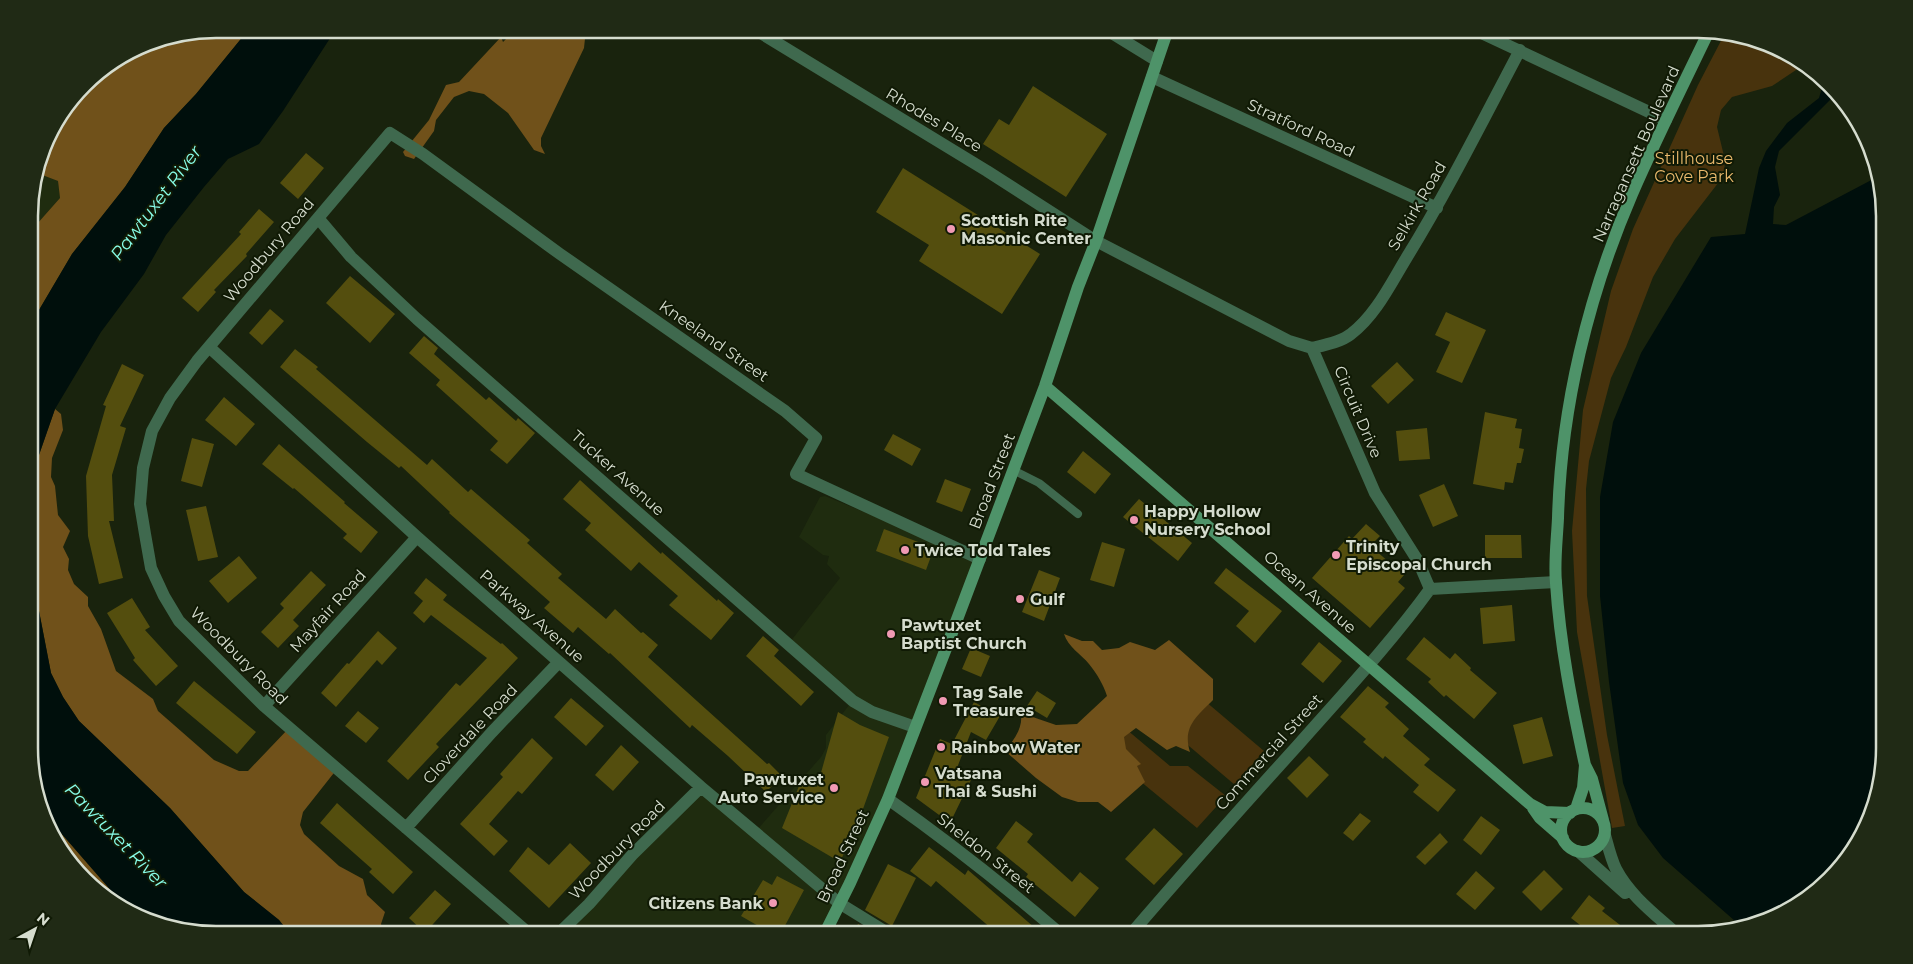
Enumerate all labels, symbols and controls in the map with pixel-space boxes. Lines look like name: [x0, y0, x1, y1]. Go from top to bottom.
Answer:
street label: Narragansett Boulevard: [1588, 63, 1684, 245]
street label: Rhodes Place: [883, 84, 985, 156]
street label: Stratford Road: [1244, 95, 1358, 161]
water label: Pawtuxet River: [106, 141, 207, 265]
park label: Stillhouse Cove Park: [1654, 149, 1734, 186]
street label: Selkirk Road: [1384, 158, 1450, 254]
street label: Woodbury Road: [220, 194, 318, 306]
place label: Scottish Rite Masonic Center: [961, 211, 1091, 248]
marker: Scottish Rite Masonic Center: [945, 223, 957, 235]
street label: Kneeland Street: [656, 296, 773, 386]
street label: Circuit Drive: [1330, 363, 1386, 461]
street label: Tucker Avenue: [568, 426, 668, 520]
street label: Broad Street: [965, 430, 1019, 532]
place label: Happy Hollow Nursery School: [1144, 502, 1271, 539]
marker: Happy Hollow Nursery School: [1128, 514, 1140, 526]
place label: Trinity Episcopal Church: [1346, 537, 1492, 574]
place label: Twice Told Tales: [915, 541, 1051, 560]
marker: Twice Told Tales: [899, 544, 911, 556]
street label: Ocean Avenue: [1260, 547, 1360, 637]
marker: Trinity Episcopal Church: [1330, 549, 1342, 561]
street label: Parkway Avenue: [476, 565, 588, 667]
street label: Mayfair Road: [286, 566, 370, 656]
place label: Gulf: [1030, 590, 1065, 609]
marker: Gulf: [1014, 593, 1026, 605]
street label: Woodbury Road: [186, 603, 292, 709]
place label: Pawtuxet Baptist Church: [901, 616, 1027, 653]
marker: Pawtuxet Baptist Church: [885, 628, 897, 640]
street label: Cloverdale Road: [419, 680, 521, 788]
place label: Tag Sale Treasures: [953, 683, 1035, 720]
street label: Commercial Street: [1212, 689, 1327, 814]
marker: Tag Sale Treasures: [937, 695, 949, 707]
place label: Rainbow Water: [951, 738, 1081, 757]
marker: Rainbow Water: [935, 741, 947, 753]
place label: Vatsana Thai & Sushi: [934, 764, 1037, 801]
place label: Pawtuxet Auto Service: [717, 770, 824, 807]
marker: Vatsana Thai & Sushi: [919, 776, 931, 788]
water label: Pawtuxet River: [60, 779, 172, 894]
marker: Pawtuxet Auto Service: [828, 782, 840, 794]
street label: Woodbury Road: [565, 796, 669, 904]
street label: Broad Street: [813, 806, 873, 906]
street label: Sheldon Street: [933, 809, 1039, 897]
place label: Citizens Bank: [648, 894, 764, 913]
marker: Citizens Bank: [767, 897, 779, 909]
north arrow: [10, 904, 60, 954]
text: N: [33, 909, 53, 930]

